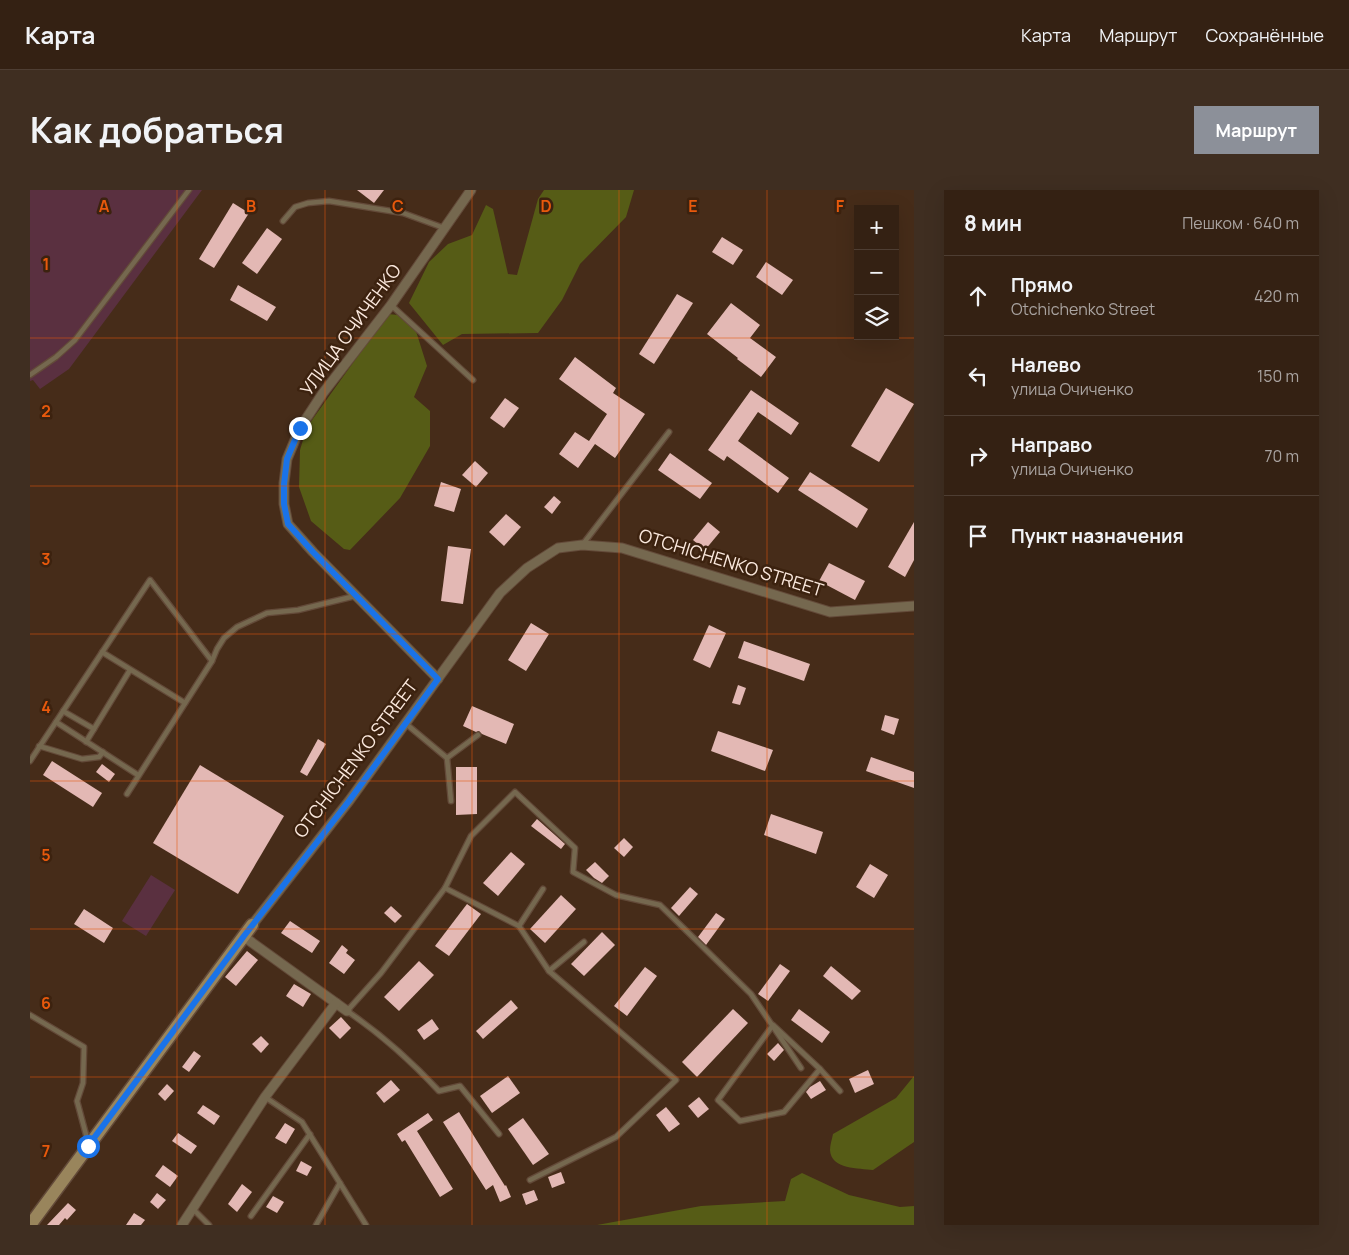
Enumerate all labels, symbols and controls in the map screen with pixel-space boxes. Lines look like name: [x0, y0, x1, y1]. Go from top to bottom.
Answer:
text: Карта: [25, 18, 95, 51]
text: Карта: [1021, 23, 1071, 47]
text: Маршрут: [1099, 23, 1177, 47]
text: Сохранённые: [1205, 23, 1324, 47]
text: Как добраться: [30, 106, 284, 154]
button: Маршрут: [1194, 106, 1319, 154]
text: A: [99, 195, 110, 217]
text: B: [246, 195, 256, 217]
text: C: [392, 195, 404, 217]
text: D: [540, 195, 552, 217]
text: E: [688, 195, 698, 217]
text: F: [836, 195, 845, 217]
map controls: [854, 205, 899, 340]
button: +: [854, 205, 899, 250]
text: 8 мин: [964, 209, 1022, 237]
text: Пешком · 640 m: [1182, 212, 1299, 234]
button: −: [854, 250, 899, 295]
text: 1: [42, 253, 50, 275]
street label: УЛИЦА ОЧИЧЕНКО: [294, 259, 406, 400]
text: Прямо: [1011, 272, 1073, 298]
icon: ahead: [964, 282, 992, 310]
text: 420 m: [1254, 285, 1299, 307]
button: layers: [854, 295, 899, 340]
text: Otchichenko Street: [1011, 298, 1155, 320]
text: Налево: [1011, 352, 1081, 378]
icon: left: [964, 362, 992, 390]
text: 150 m: [1257, 365, 1299, 387]
text: улица Очиченко: [1011, 378, 1134, 400]
text: 2: [41, 400, 51, 422]
route end: [289, 417, 312, 440]
text: Направо: [1011, 432, 1092, 458]
icon: right: [964, 442, 992, 470]
text: 70 m: [1264, 445, 1299, 467]
text: улица Очиченко: [1011, 458, 1134, 480]
icon: arrive: [964, 522, 992, 550]
street label: OTCHICHENKO STREET: [636, 523, 827, 602]
text: Пункт назначения: [1011, 523, 1184, 549]
text: 3: [41, 548, 51, 570]
street label: OTCHICHENKO STREET: [288, 674, 423, 842]
text: 4: [41, 696, 51, 718]
text: 5: [41, 844, 51, 866]
text: 6: [41, 992, 51, 1014]
route start: [77, 1135, 100, 1158]
text: 7: [42, 1140, 50, 1162]

